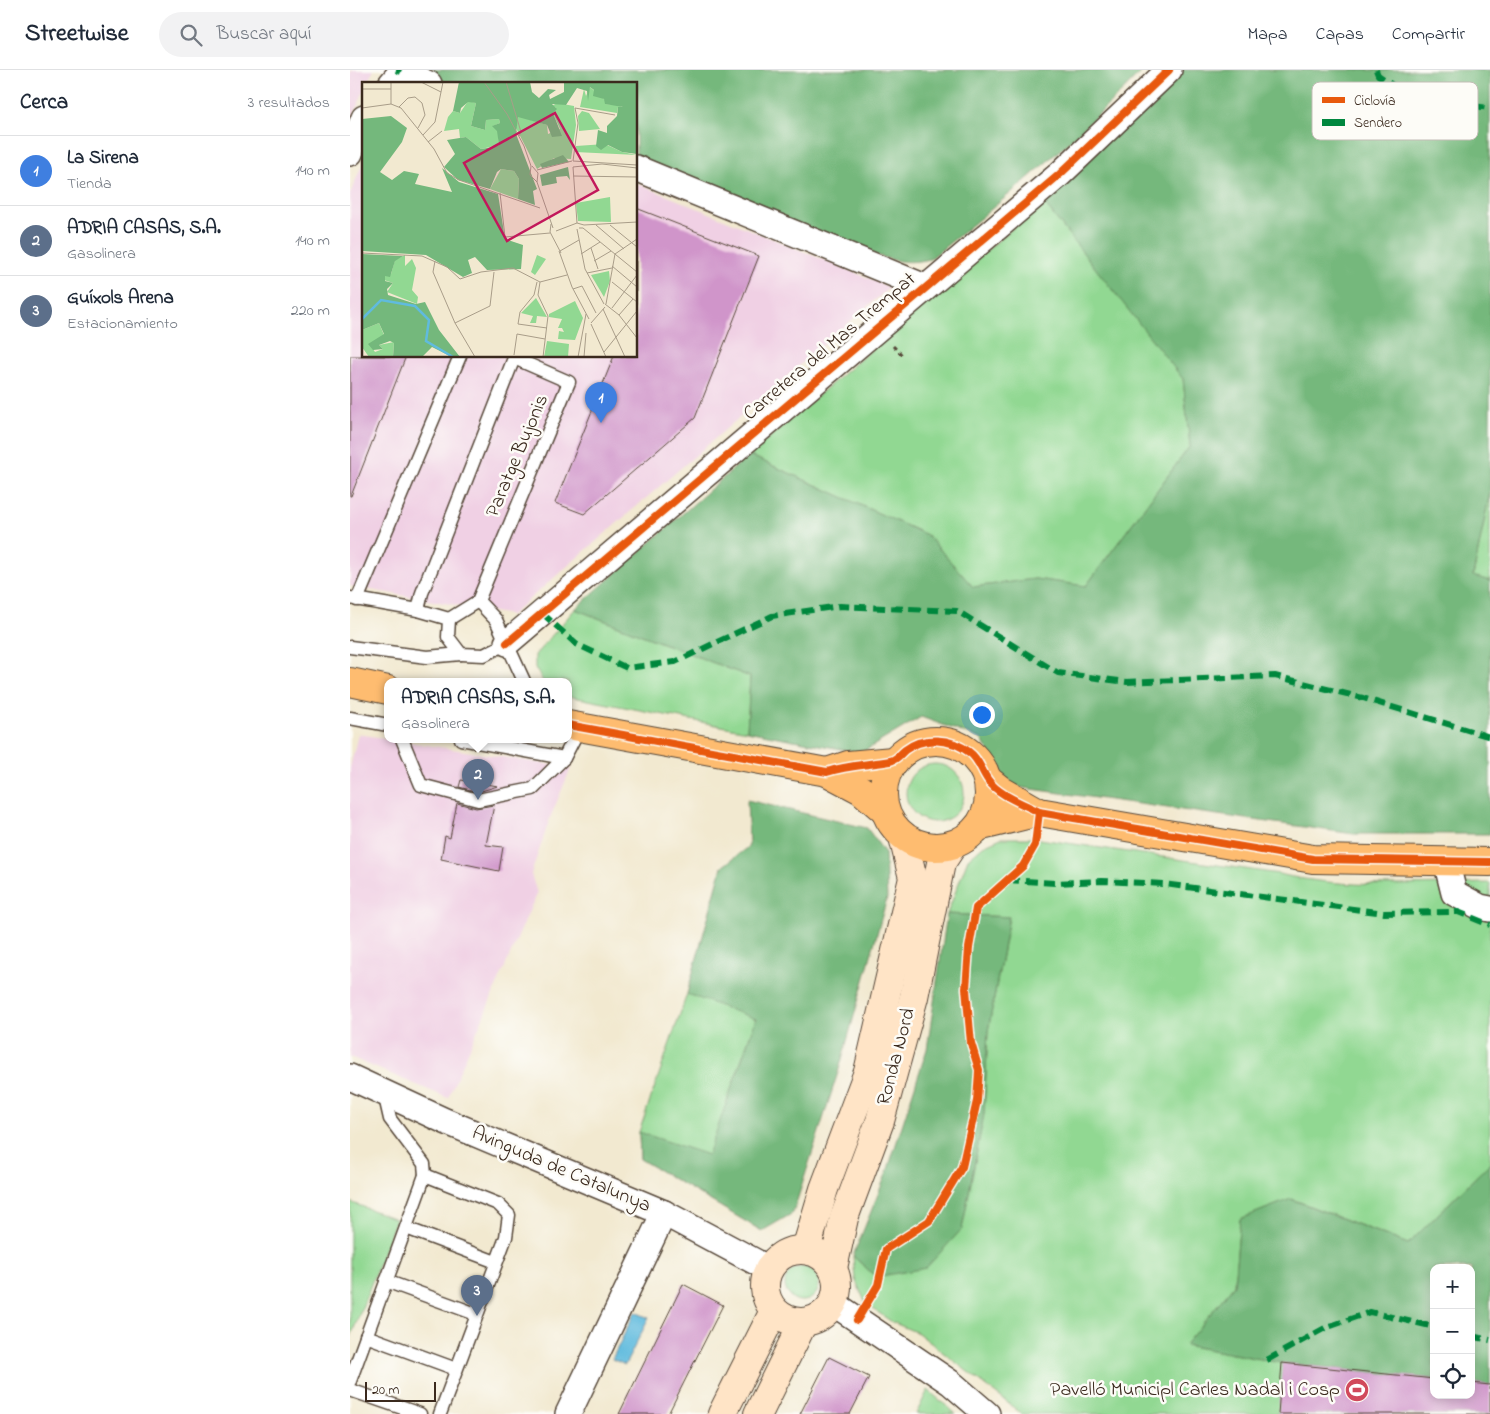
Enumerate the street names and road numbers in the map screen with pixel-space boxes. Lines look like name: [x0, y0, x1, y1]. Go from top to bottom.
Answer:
street label: Carretera del Mas Trempat: [737, 266, 923, 428]
street label: Paratge Bujonis: [479, 390, 558, 522]
street label: Ronda Nord: [870, 1005, 924, 1109]
street label: Avinguda de Catalunya: [467, 1119, 655, 1222]

